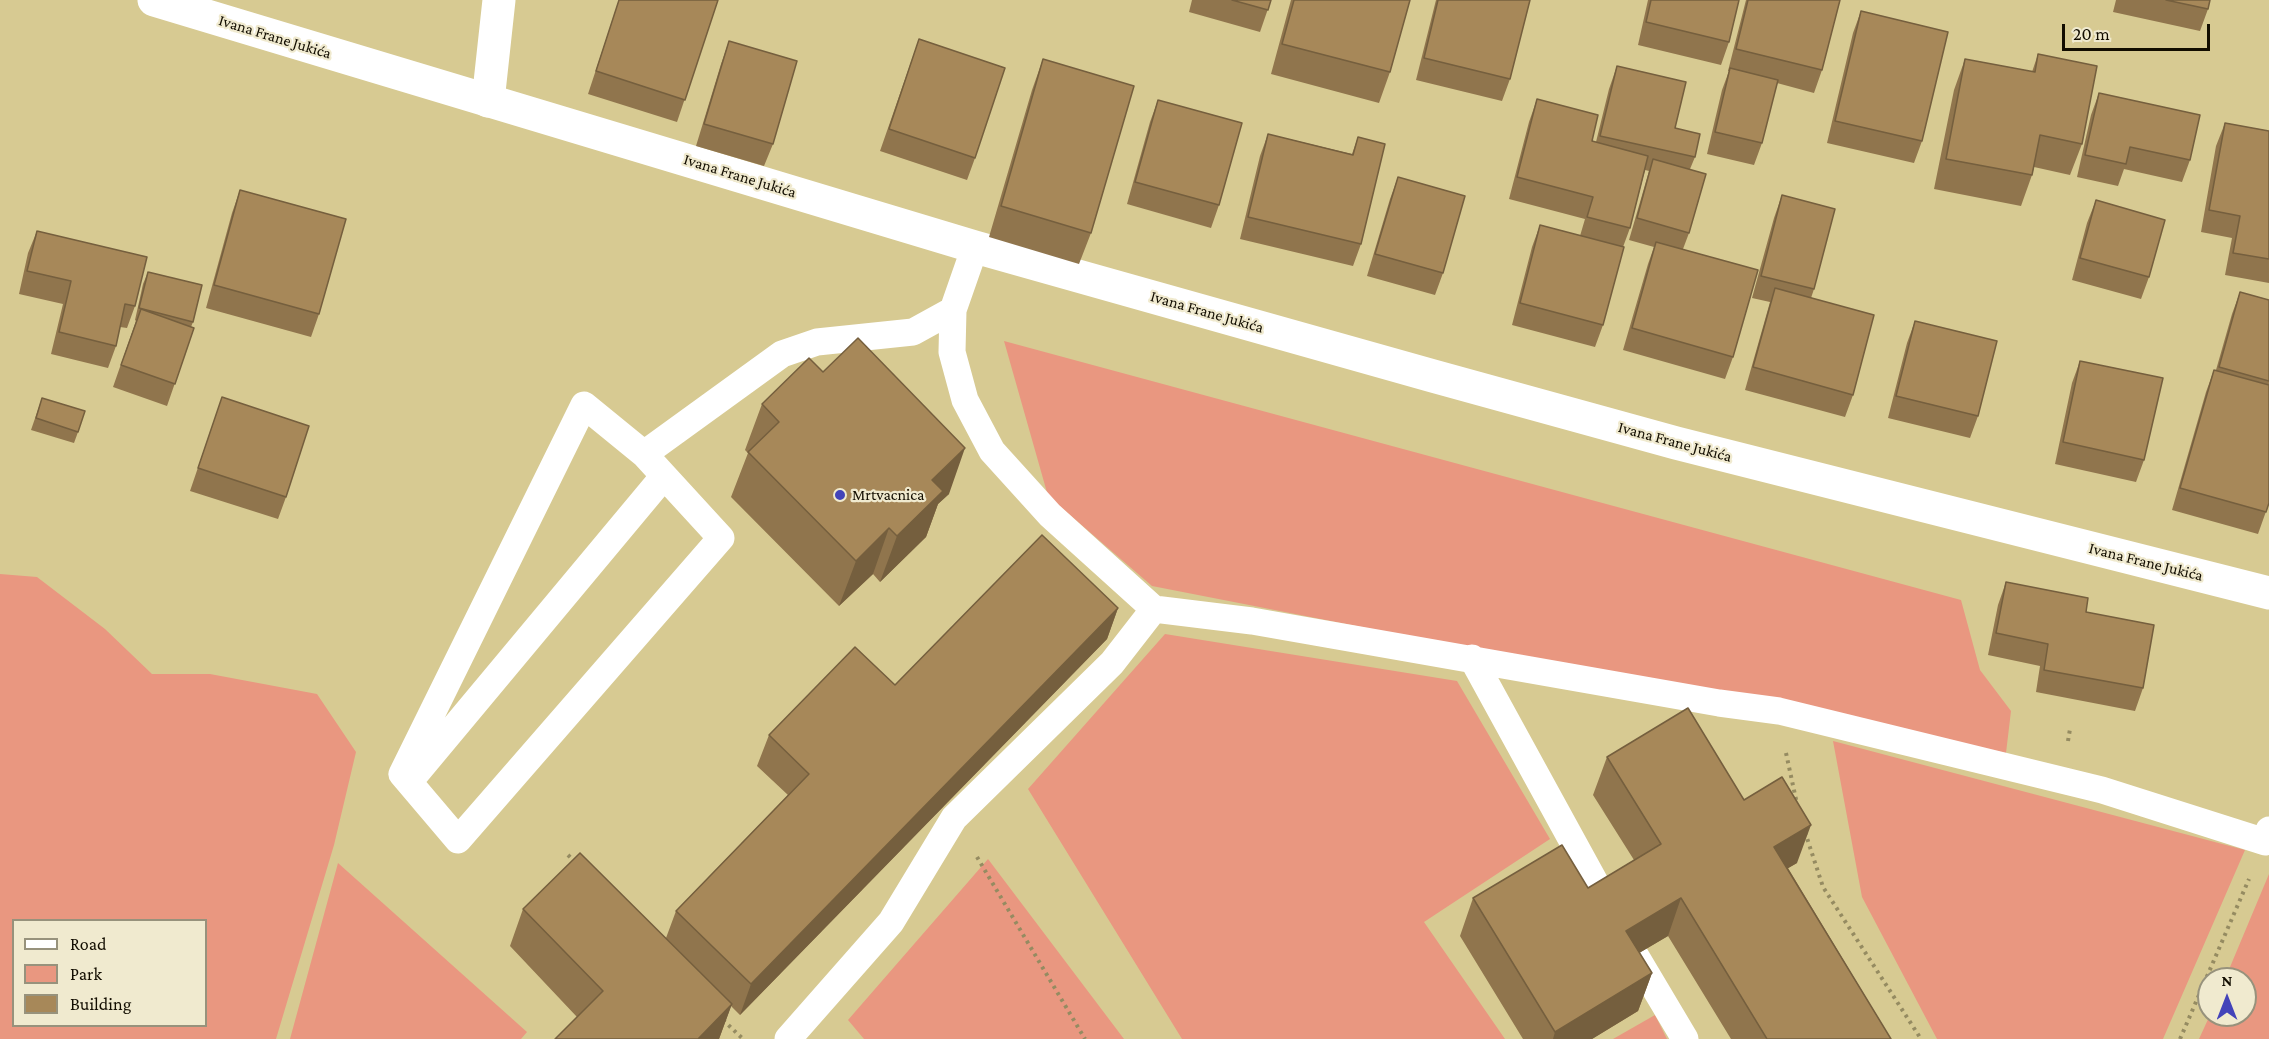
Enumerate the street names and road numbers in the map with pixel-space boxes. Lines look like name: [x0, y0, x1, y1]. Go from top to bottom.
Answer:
street label: Ivana Frane Jukića: [216, 11, 334, 63]
street label: Ivana Frane Jukića: [681, 150, 799, 202]
street label: Ivana Frane Jukića: [1148, 287, 1266, 337]
street label: Ivana Frane Jukića: [1616, 418, 1734, 466]
street label: Ivana Frane Jukića: [2087, 539, 2205, 585]

